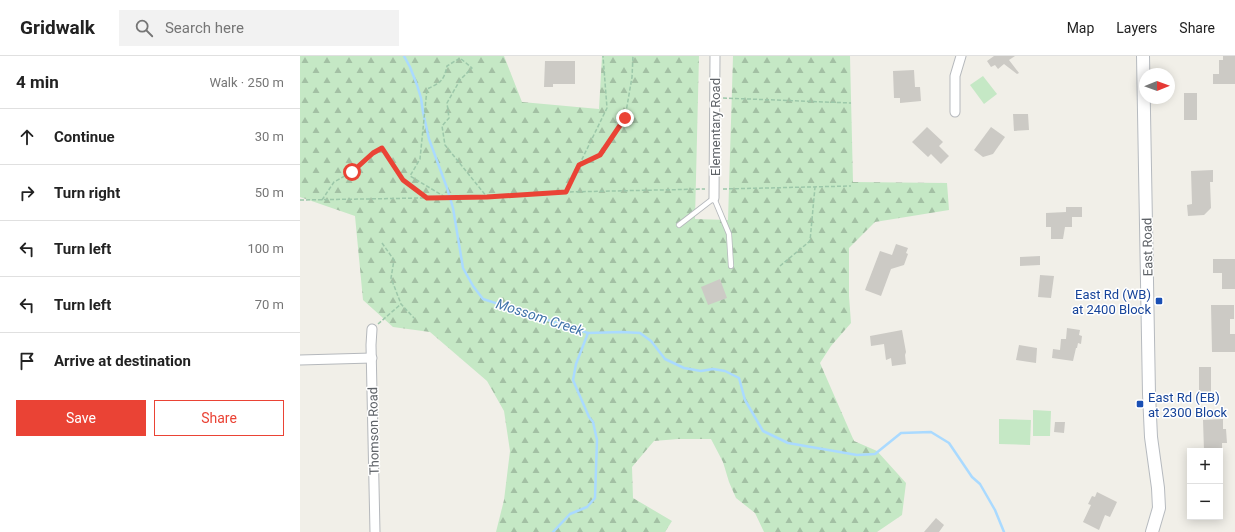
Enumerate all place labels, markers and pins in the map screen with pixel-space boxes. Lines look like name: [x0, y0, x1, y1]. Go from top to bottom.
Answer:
place label: East Rd (WB) at 2400 Block: [1072, 287, 1151, 317]
marker: East Rd (WB) at 2400 Block: [1154, 296, 1164, 306]
place label: East Rd (EB) at 2300 Block: [1148, 390, 1227, 420]
marker: East Rd (EB) at 2300 Block: [1135, 399, 1145, 409]

